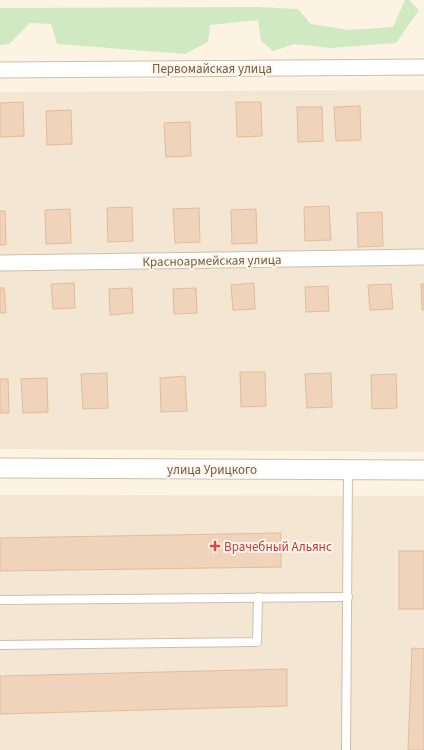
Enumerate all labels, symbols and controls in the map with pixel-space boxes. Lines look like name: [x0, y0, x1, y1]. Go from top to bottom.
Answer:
street label: Первомайская улица: [152, 60, 272, 78]
street label: Красноармейская улица: [142, 251, 282, 271]
street label: улица Урицкого: [167, 461, 257, 479]
place label: Врачебный Альянс: [224, 538, 332, 556]
marker: Врачебный Альянс: [209, 540, 221, 552]

